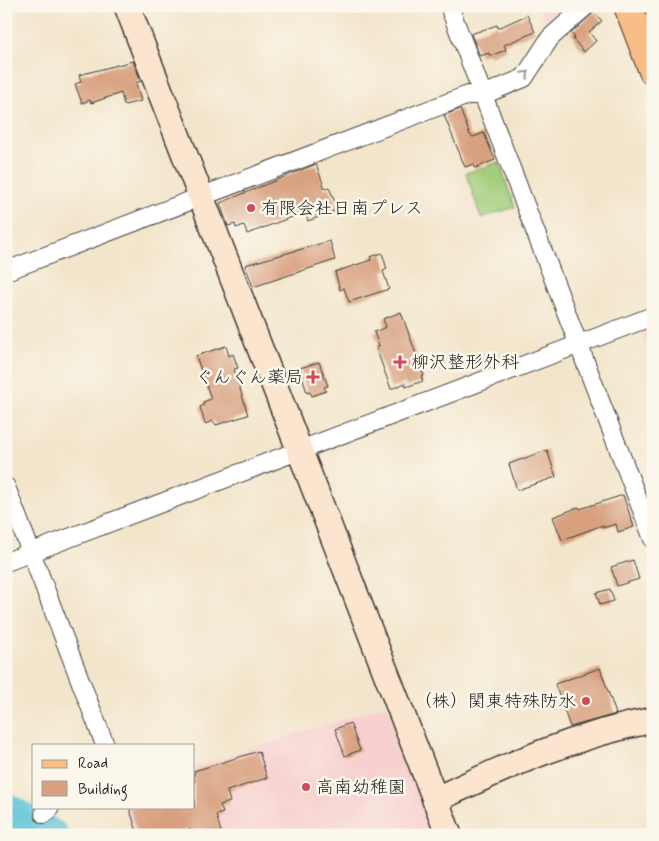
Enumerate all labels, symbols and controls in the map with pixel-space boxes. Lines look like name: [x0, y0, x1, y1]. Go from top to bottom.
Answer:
one-way arrow: [520, 71, 529, 80]
place label: 有限会社日南プレス: [261, 197, 423, 221]
marker: 有限会社日南プレス: [245, 202, 257, 214]
place label: 柳沢整形外科: [411, 351, 519, 375]
marker: 柳沢整形外科: [393, 355, 407, 369]
place label: ぐんぐん薬局: [195, 366, 303, 390]
marker: ぐんぐん薬局: [307, 371, 319, 383]
place label: （株）関東特殊防水: [414, 690, 576, 714]
marker: （株）関東特殊防水: [580, 695, 592, 707]
legend: [32, 744, 195, 808]
text: Road: [78, 754, 108, 774]
place label: 高南幼稚園: [316, 776, 406, 800]
text: Building: [78, 780, 128, 801]
marker: 高南幼稚園: [300, 781, 312, 793]

